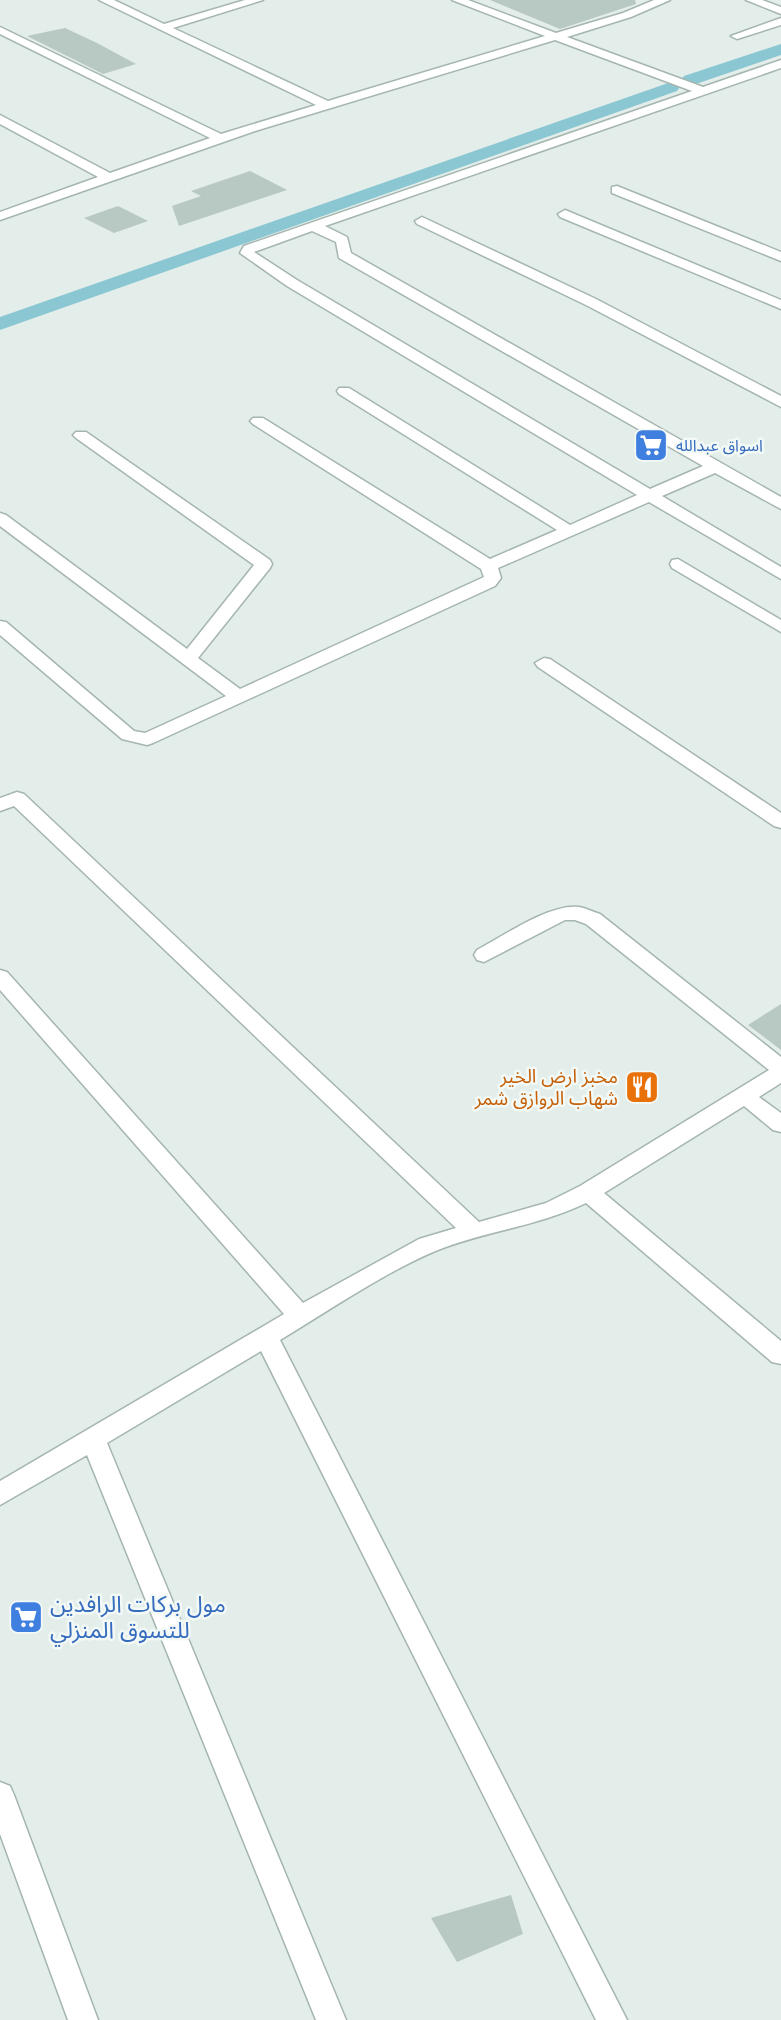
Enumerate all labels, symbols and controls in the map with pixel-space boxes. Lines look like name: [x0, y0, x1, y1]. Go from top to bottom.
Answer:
supermarket icon: اسواق عبدالله: [632, 426, 670, 464]
place label: اسواق عبدالله: [676, 435, 763, 457]
place label: مخبز ارض الخير شهاب الروازق شمر: [474, 1064, 618, 1112]
restaurant icon: مخبز ارض الخير شهاب الروازق شمر: [623, 1068, 661, 1106]
place label: مول بركات الرافدين للتسوق المنزلي: [50, 1589, 226, 1647]
supermarket icon: مول بركات الرافدين للتسوق المنزلي: [7, 1598, 45, 1636]

